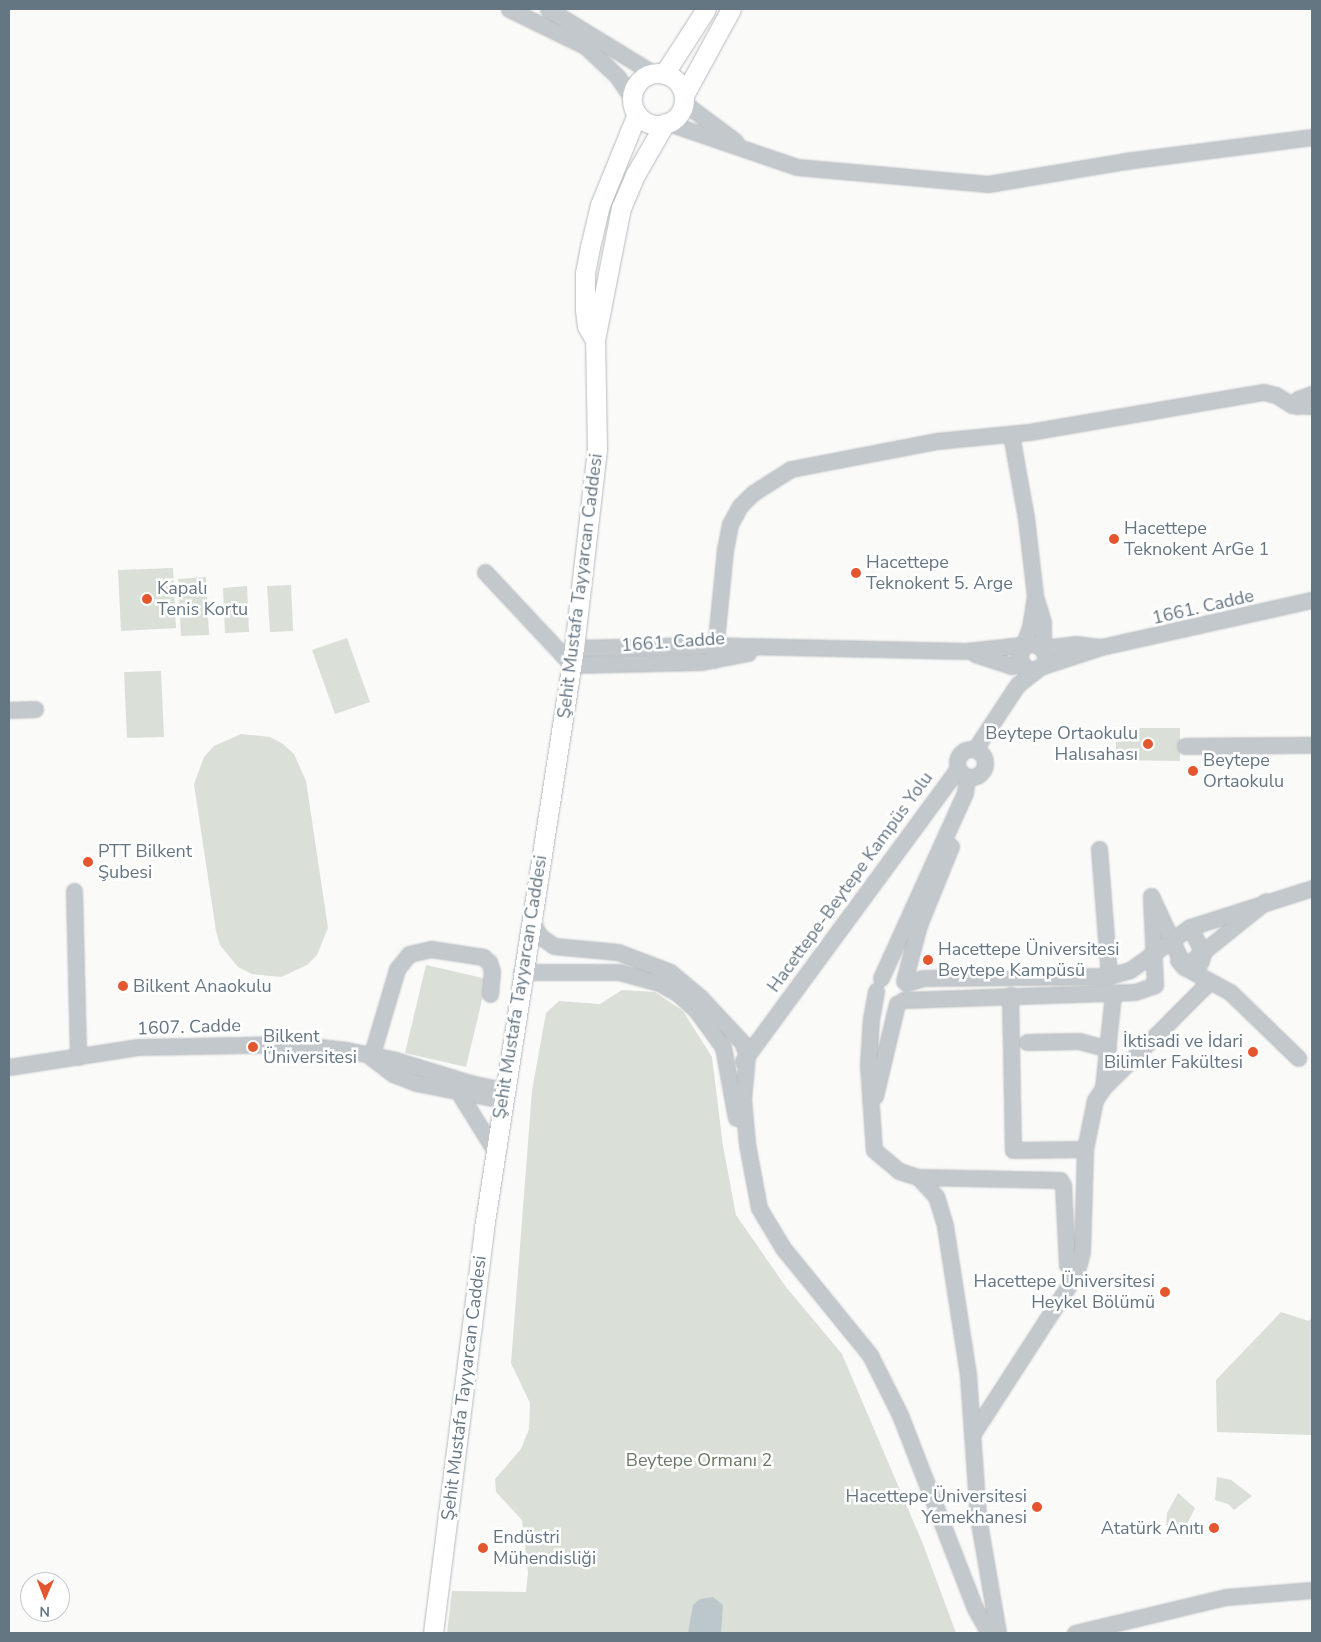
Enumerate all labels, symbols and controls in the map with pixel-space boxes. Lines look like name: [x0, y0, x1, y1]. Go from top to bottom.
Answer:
street label: Şehit Mustafa Tayyarcan Caddesi: [553, 452, 607, 720]
place label: Hacettepe Teknokent ArGe 1: [1124, 518, 1269, 560]
marker: Hacettepe Teknokent ArGe 1: [1108, 533, 1120, 545]
place label: Hacettepe Teknokent 5. Arge: [866, 552, 1013, 594]
marker: Hacettepe Teknokent 5. Arge: [850, 567, 862, 579]
place label: Kapalı Tenis Kortu: [157, 578, 248, 620]
street label: 1661. Cadde: [1150, 585, 1256, 629]
marker: Kapalı Tenis Kortu: [141, 593, 153, 605]
street label: 1661. Cadde: [620, 628, 726, 656]
place label: Beytepe Ortaokulu Halısahası: [985, 723, 1138, 766]
marker: Beytepe Ortaokulu Halısahası: [1142, 738, 1154, 750]
place label: Beytepe Ortaokulu: [1203, 750, 1284, 792]
marker: Beytepe Ortaokulu: [1187, 765, 1199, 777]
street label: Hacettepe-Beytepe Kampüs Yolu: [763, 768, 937, 996]
place label: PTT Bilkent Şubesi: [98, 841, 192, 884]
street label: Şehit Mustafa Tayyarcan Caddesi: [488, 854, 552, 1120]
marker: PTT Bilkent Şubesi: [82, 856, 94, 868]
place label: Hacettepe Üniversitesi Beytepe Kampüsü: [938, 939, 1120, 982]
marker: Hacettepe Üniversitesi Beytepe Kampüsü: [922, 954, 934, 966]
place label: Bilkent Anaokulu: [133, 975, 272, 997]
marker: Bilkent Anaokulu: [117, 980, 129, 992]
street label: 1607. Cadde: [137, 1014, 241, 1040]
place label: Bilkent Üniversitesi: [263, 1026, 357, 1068]
place label: İktisadi ve İdari Bilimler Fakültesi: [1104, 1031, 1243, 1074]
marker: Bilkent Üniversitesi: [247, 1041, 259, 1053]
marker: İktisadi ve İdari Bilimler Fakültesi: [1247, 1046, 1259, 1058]
street label: Şehit Mustafa Tayyarcan Caddesi: [437, 1254, 491, 1522]
place label: Hacettepe Üniversitesi Heykel Bölümü: [973, 1271, 1155, 1314]
marker: Hacettepe Üniversitesi Heykel Bölümü: [1159, 1286, 1171, 1298]
park label: Beytepe Ormanı 2: [626, 1449, 772, 1471]
place label: Hacettepe Üniversitesi Yemekhanesi: [845, 1486, 1027, 1528]
marker: Hacettepe Üniversitesi Yemekhanesi: [1031, 1501, 1043, 1513]
place label: Atatürk Anıtı: [1101, 1517, 1204, 1539]
marker: Atatürk Anıtı: [1208, 1522, 1220, 1534]
place label: Endüstri Mühendisliği: [493, 1527, 596, 1570]
marker: Endüstri Mühendisliği: [477, 1542, 489, 1554]
north arrow: [20, 1572, 70, 1622]
text: N: [39, 1602, 50, 1621]

